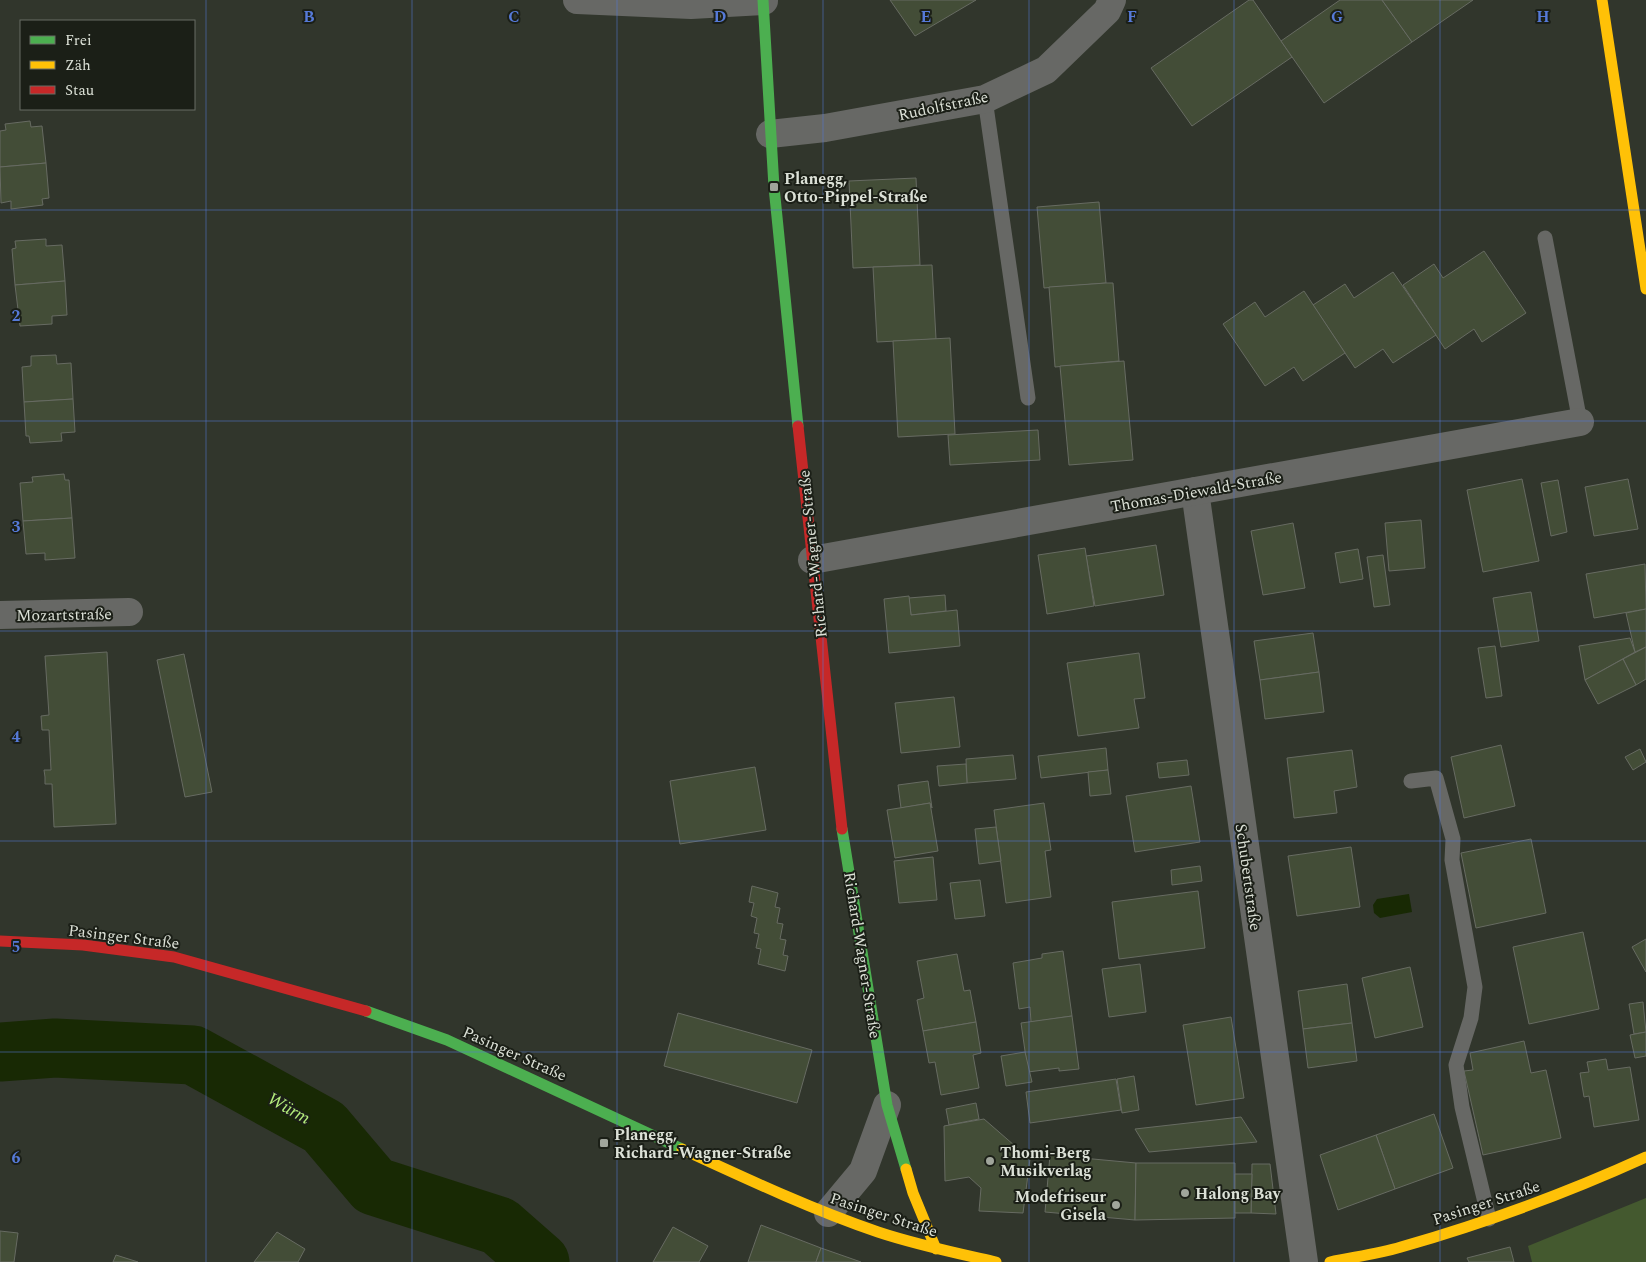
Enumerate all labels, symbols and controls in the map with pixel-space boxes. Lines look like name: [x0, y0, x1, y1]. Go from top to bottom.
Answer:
text: B: [303, 5, 315, 29]
text: C: [508, 5, 520, 29]
text: D: [714, 5, 727, 29]
text: E: [921, 5, 931, 29]
text: F: [1127, 5, 1137, 29]
text: G: [1331, 5, 1343, 29]
text: H: [1536, 5, 1550, 29]
legend: [20, 20, 195, 110]
text: Frei: [65, 29, 92, 52]
text: Zäh: [65, 54, 91, 77]
text: Stau: [65, 79, 94, 102]
street label: Rudolfstraße: [896, 85, 991, 127]
place label: Planegg, Otto-Pippel-Straße: [784, 167, 928, 209]
marker: Planegg, Otto-Pippel-Straße: [768, 181, 780, 193]
text: 2: [12, 304, 21, 328]
street label: Thomas-Diewald-Straße: [1108, 465, 1284, 519]
street label: Richard-Wagner-Straße: [792, 469, 834, 639]
text: 3: [12, 515, 21, 539]
street label: Mozartstraße: [16, 602, 112, 628]
text: 4: [12, 725, 21, 749]
street label: Schubertstraße: [1229, 822, 1267, 932]
street label: Richard-Wagner-Straße: [837, 870, 887, 1040]
street label: Pasinger Straße: [67, 918, 181, 956]
text: 5: [12, 935, 20, 959]
street label: Pasinger Straße: [459, 1020, 571, 1088]
water label: Würm: [262, 1085, 316, 1131]
place label: Planegg, Richard-Wagner-Straße: [614, 1123, 791, 1165]
marker: Planegg, Richard-Wagner-Straße: [598, 1137, 610, 1149]
place label: Thomi-Berg Musikverlag: [1000, 1141, 1092, 1183]
text: 6: [12, 1146, 21, 1170]
marker: Thomi-Berg Musikverlag: [984, 1155, 996, 1167]
street label: Pasinger Straße: [1429, 1174, 1543, 1232]
place label: Halong Bay: [1195, 1182, 1282, 1206]
place label: Modefriseur Gisela: [1015, 1185, 1107, 1227]
street label: Pasinger Straße: [827, 1186, 941, 1244]
marker: Halong Bay: [1179, 1187, 1191, 1199]
marker: Modefriseur Gisela: [1110, 1199, 1122, 1211]

